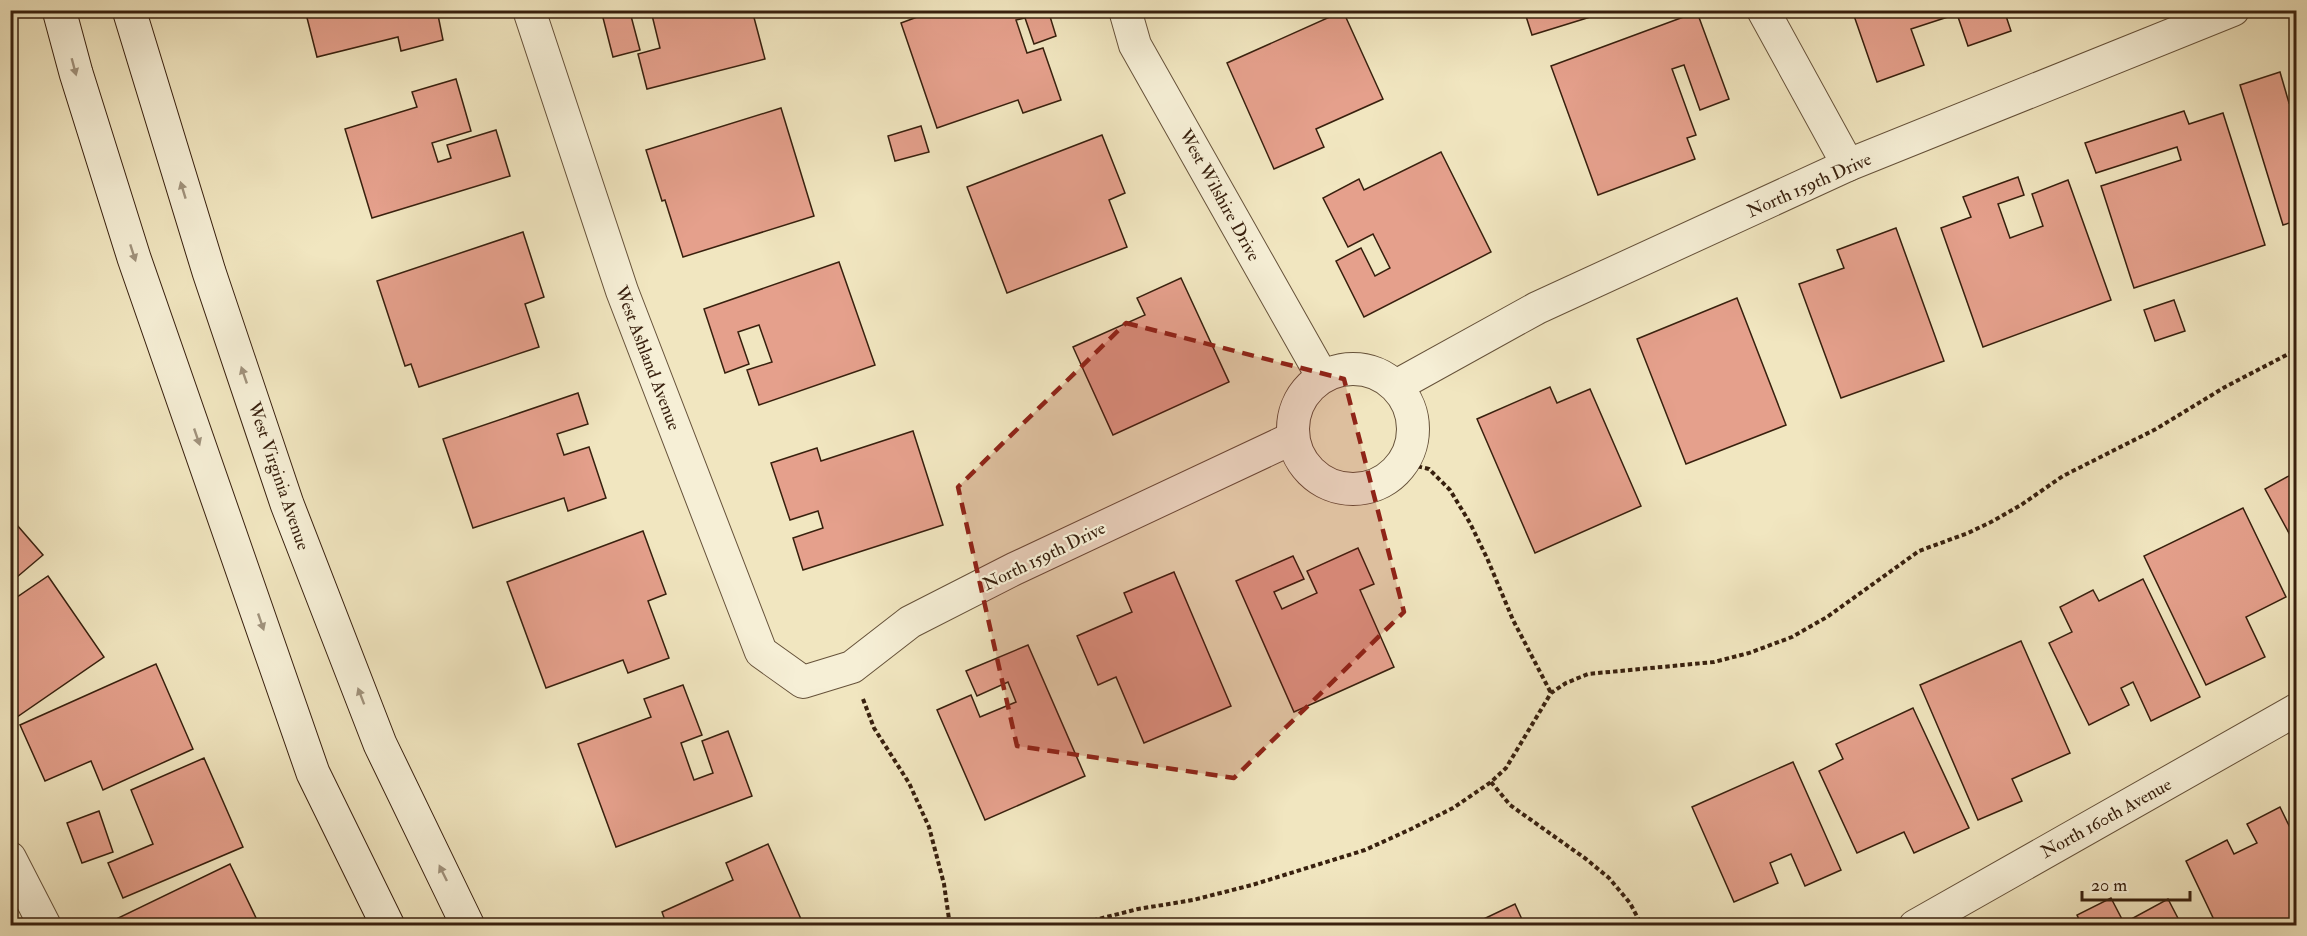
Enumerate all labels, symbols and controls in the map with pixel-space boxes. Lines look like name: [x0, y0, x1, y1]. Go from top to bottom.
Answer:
one-way arrow: [70, 58, 80, 76]
street label: West Wilshire Drive: [1173, 124, 1266, 266]
street label: North 159th Drive: [1743, 148, 1875, 223]
one-way arrow: [178, 181, 187, 199]
one-way arrow: [129, 244, 138, 262]
street label: West Ashland Avenue: [609, 282, 686, 434]
one-way arrow: [238, 366, 248, 384]
street label: West Virginia Avenue: [242, 398, 315, 554]
one-way arrow: [192, 428, 202, 446]
street label: North 159th Drive: [979, 517, 1110, 596]
one-way arrow: [256, 613, 266, 631]
one-way arrow: [356, 687, 365, 705]
street label: North 160th Avenue: [2037, 773, 2176, 864]
one-way arrow: [438, 864, 448, 882]
scale bar: [2082, 864, 2190, 902]
text: 20 m: [2091, 874, 2127, 897]

